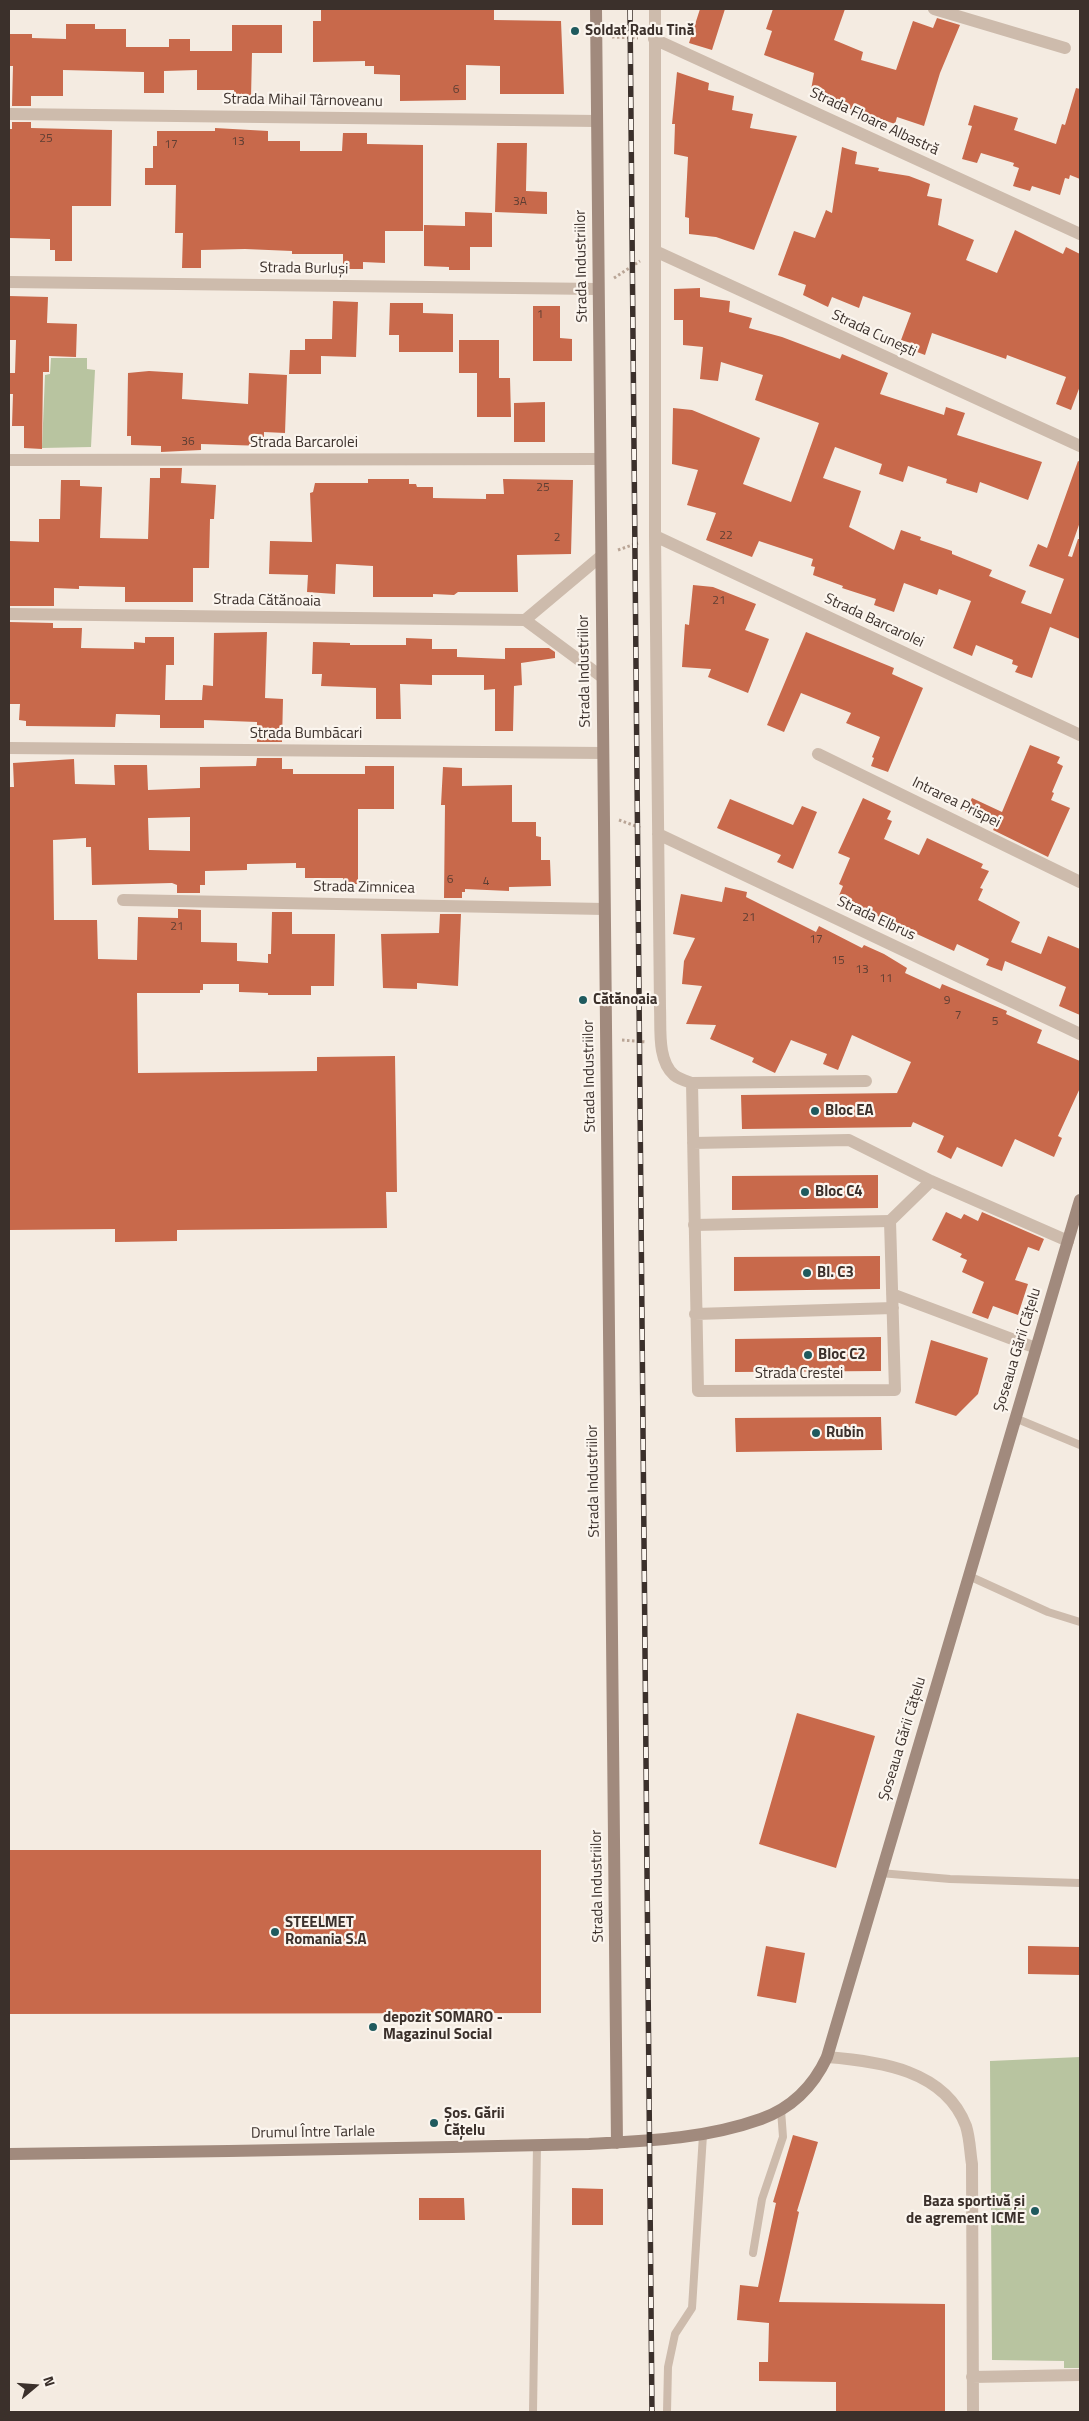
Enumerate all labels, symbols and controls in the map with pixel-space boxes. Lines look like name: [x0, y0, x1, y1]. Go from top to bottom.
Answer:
place label: Soldat Radu Tină: [585, 22, 694, 40]
marker: Soldat Radu Tină: [569, 25, 581, 37]
house number: 6: [453, 83, 459, 97]
street label: Strada Floare Albastră: [807, 84, 941, 160]
street label: Strada Mihail Târnoveanu: [223, 91, 383, 111]
house number: 25: [39, 132, 53, 146]
house number: 13: [231, 135, 245, 149]
house number: 17: [164, 138, 178, 152]
house number: 3A: [513, 195, 527, 209]
street label: Strada Industriilor: [572, 209, 592, 323]
street label: Strada Burluși: [259, 259, 349, 279]
street label: Strada Cunești: [829, 306, 919, 362]
house number: 1: [537, 308, 543, 322]
street label: Strada Barcarolei: [250, 434, 358, 452]
house number: 36: [181, 435, 195, 449]
house number: 25: [536, 481, 550, 495]
house number: 22: [719, 529, 733, 543]
house number: 2: [554, 531, 560, 545]
street label: Strada Barcarolei: [821, 590, 927, 652]
street label: Strada Cătănoaia: [213, 591, 321, 611]
house number: 21: [712, 594, 726, 608]
street label: Strada Industriilor: [575, 614, 595, 728]
street label: Strada Bumbăcari: [250, 725, 362, 743]
street label: Intrarea Prispei: [909, 774, 1003, 832]
house number: 6: [447, 873, 453, 887]
house number: 4: [483, 875, 489, 889]
street label: Strada Zimnicea: [313, 878, 415, 898]
street label: Strada Elbrus: [834, 893, 918, 945]
house number: 21: [742, 911, 756, 925]
house number: 21: [170, 920, 184, 934]
house number: 17: [809, 933, 823, 947]
house number: 15: [831, 954, 845, 968]
house number: 13: [855, 963, 869, 977]
house number: 11: [879, 972, 893, 986]
place label: Cătănoaia: [593, 991, 657, 1009]
marker: Cătănoaia: [577, 994, 589, 1006]
house number: 9: [944, 994, 950, 1008]
house number: 7: [955, 1009, 961, 1023]
house number: 5: [992, 1015, 998, 1029]
street label: Strada Industriilor: [580, 1019, 600, 1133]
place label: Bloc EA: [825, 1102, 873, 1120]
marker: Bloc EA: [809, 1105, 821, 1117]
place label: Bloc C4: [815, 1183, 863, 1201]
marker: Bloc C4: [799, 1186, 811, 1198]
place label: Bl. C3: [817, 1264, 854, 1282]
marker: Bl. C3: [801, 1267, 813, 1279]
street label: Șoseaua Gării Cățelu: [991, 1286, 1045, 1414]
place label: Bloc C2: [818, 1346, 866, 1364]
marker: Bloc C2: [802, 1349, 814, 1361]
street label: Strada Crestei: [755, 1365, 843, 1383]
street label: Strada Industriilor: [584, 1424, 604, 1538]
place label: Rubin: [826, 1424, 864, 1442]
marker: Rubin: [810, 1427, 822, 1439]
street label: Șoseaua Gării Cățelu: [876, 1675, 930, 1803]
street label: Strada Industriilor: [588, 1829, 608, 1943]
place label: STEELMET Romania S.A: [285, 1914, 367, 1949]
marker: STEELMET Romania S.A: [269, 1926, 281, 1938]
place label: depozit SOMARO - Magazinul Social: [383, 2009, 503, 2044]
marker: depozit SOMARO - Magazinul Social: [367, 2021, 379, 2033]
place label: Șos. Gării Cățelu: [444, 2105, 505, 2140]
marker: Șos. Gării Cățelu: [428, 2117, 440, 2129]
street label: Drumul Între Tarlale: [251, 2123, 375, 2143]
place label: Baza sportivă și de agrement ICME: [906, 2193, 1025, 2228]
marker: Baza sportivă și de agrement ICME: [1029, 2205, 1041, 2217]
north arrow: [10, 2361, 60, 2411]
text: N: [38, 2373, 61, 2389]

